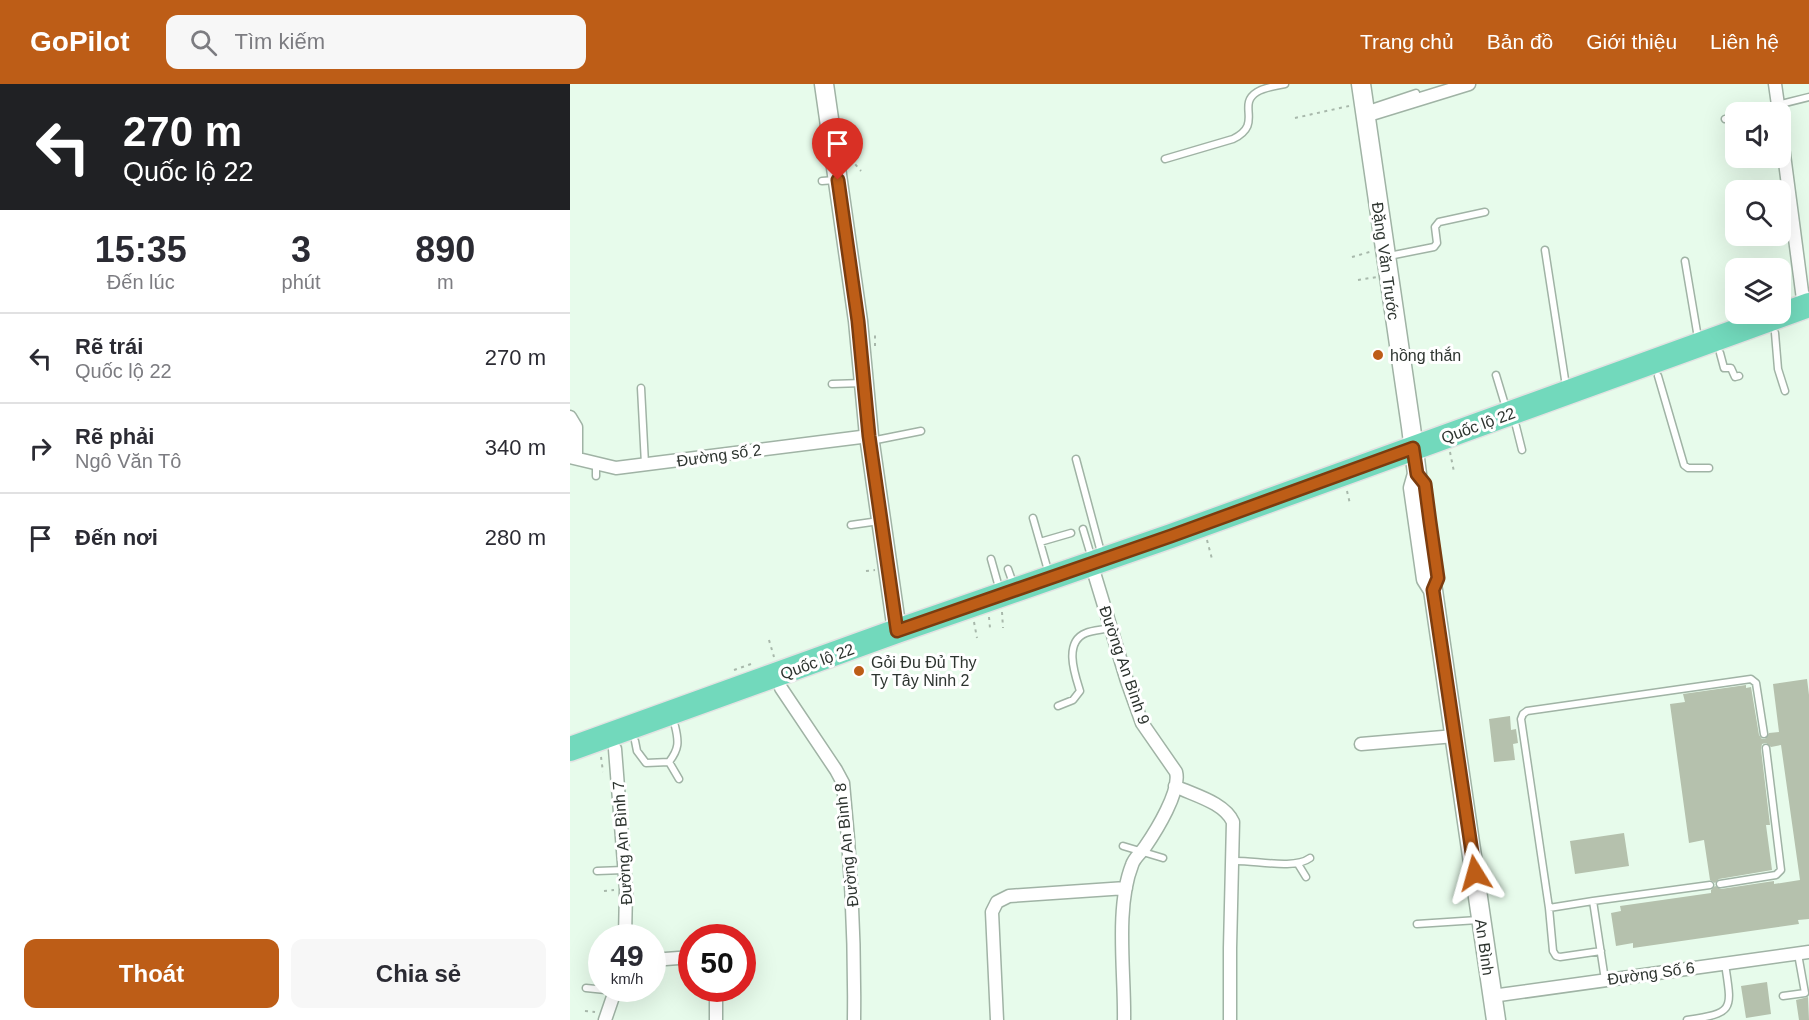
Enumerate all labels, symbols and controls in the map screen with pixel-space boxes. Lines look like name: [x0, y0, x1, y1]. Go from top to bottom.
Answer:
search box: [166, 15, 586, 69]
text: GoPilot: [30, 26, 130, 57]
icon: search: [187, 26, 220, 59]
text: Tìm kiếm: [235, 29, 325, 54]
text: Trang chủ: [1360, 30, 1454, 53]
text: Bản đồ: [1487, 30, 1553, 53]
text: Giới thiệu: [1586, 30, 1677, 53]
text: Liên hệ: [1710, 30, 1779, 53]
map controls: [1725, 102, 1791, 324]
button: sound: [1725, 102, 1791, 168]
icon: left: [24, 108, 102, 186]
text: 270 m: [123, 108, 242, 155]
pin: [812, 118, 863, 180]
icon: arrive: [821, 127, 854, 160]
text: Quốc lộ 22: [123, 157, 254, 187]
button: search: [1725, 180, 1791, 246]
street label: Đặng Văn Trước: [1369, 201, 1402, 321]
text: 15:35: [95, 229, 187, 270]
text: 3: [291, 229, 311, 270]
text: 890: [415, 229, 475, 270]
button: layers: [1725, 258, 1791, 324]
text: Đến lúc: [107, 271, 175, 293]
text: phút: [282, 271, 320, 293]
text: m: [437, 271, 454, 293]
text: Rẽ trái: [75, 334, 143, 359]
icon: left: [24, 342, 57, 375]
text: 270 m: [485, 345, 546, 370]
place label: hồng thắn: [1390, 346, 1461, 364]
marker: hồng thắn: [1371, 348, 1385, 362]
text: Quốc lộ 22: [75, 360, 172, 382]
street label: Quốc lộ 22: [1439, 404, 1518, 447]
text: Rẽ phải: [75, 424, 154, 449]
icon: right: [24, 432, 57, 465]
text: 340 m: [485, 435, 546, 460]
street label: Đường số 2: [676, 441, 763, 470]
text: Ngô Văn Tô: [75, 450, 181, 472]
icon: arrive: [24, 522, 57, 555]
text: Đến nơi: [75, 525, 158, 550]
text: 280 m: [485, 525, 546, 550]
street label: Đường An Bình 9: [1096, 604, 1153, 727]
street label: Quốc lộ 22: [778, 640, 857, 683]
place label: Gỏi Đu Đủ Thy Ty Tây Ninh 2: [871, 654, 977, 689]
marker: Gỏi Đu Đủ Thy Ty Tây Ninh 2: [852, 664, 866, 678]
street label: Đường An Bình 7: [610, 780, 635, 906]
street label: Đường An Bình 8: [832, 782, 861, 908]
position arrow: [1443, 841, 1507, 905]
street label: An Bình: [1472, 918, 1497, 976]
speed limit sign: 50: [678, 924, 756, 1002]
button: Thoát: [24, 939, 279, 1008]
button: Chia sẻ: [291, 939, 546, 1008]
text: 49: [610, 939, 644, 972]
street label: Đường Số 6: [1606, 959, 1696, 988]
text: km/h: [611, 970, 643, 987]

